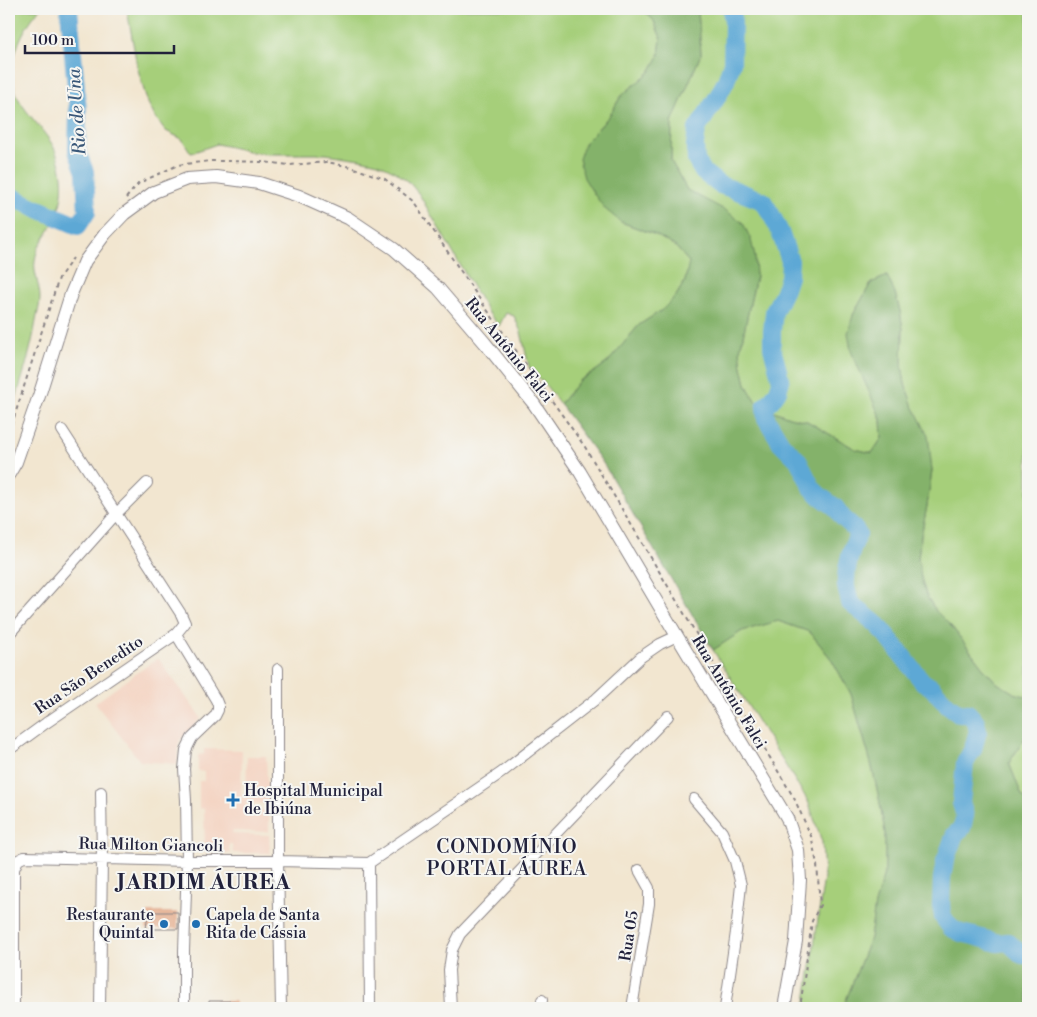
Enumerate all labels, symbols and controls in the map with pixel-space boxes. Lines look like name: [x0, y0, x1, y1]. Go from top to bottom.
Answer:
scale bar: [25, 22, 174, 54]
text: 100 m: [32, 31, 74, 50]
water label: Rio de Una: [62, 67, 92, 157]
street label: Rua Antônio Falci: [461, 293, 557, 407]
street label: Rua São Benedito: [31, 631, 147, 719]
street label: Rua Antônio Falci: [687, 631, 771, 753]
place label: Hospital Municipal de Ibiúna: [244, 781, 383, 819]
marker: Hospital Municipal de Ibiúna: [226, 793, 240, 807]
street label: Rua Milton Giancoli: [78, 834, 224, 856]
district label: CONDOMÍNIO PORTAL ÁUREA: [427, 834, 587, 881]
district label: JARDIM ÁUREA: [114, 868, 291, 896]
place label: Restaurante Quintal: [67, 905, 154, 943]
place label: Capela de Santa Rita de Cássia: [206, 905, 321, 943]
street label: Rua 05: [615, 909, 643, 963]
marker: Restaurante Quintal: [158, 918, 170, 930]
marker: Capela de Santa Rita de Cássia: [190, 918, 202, 930]

